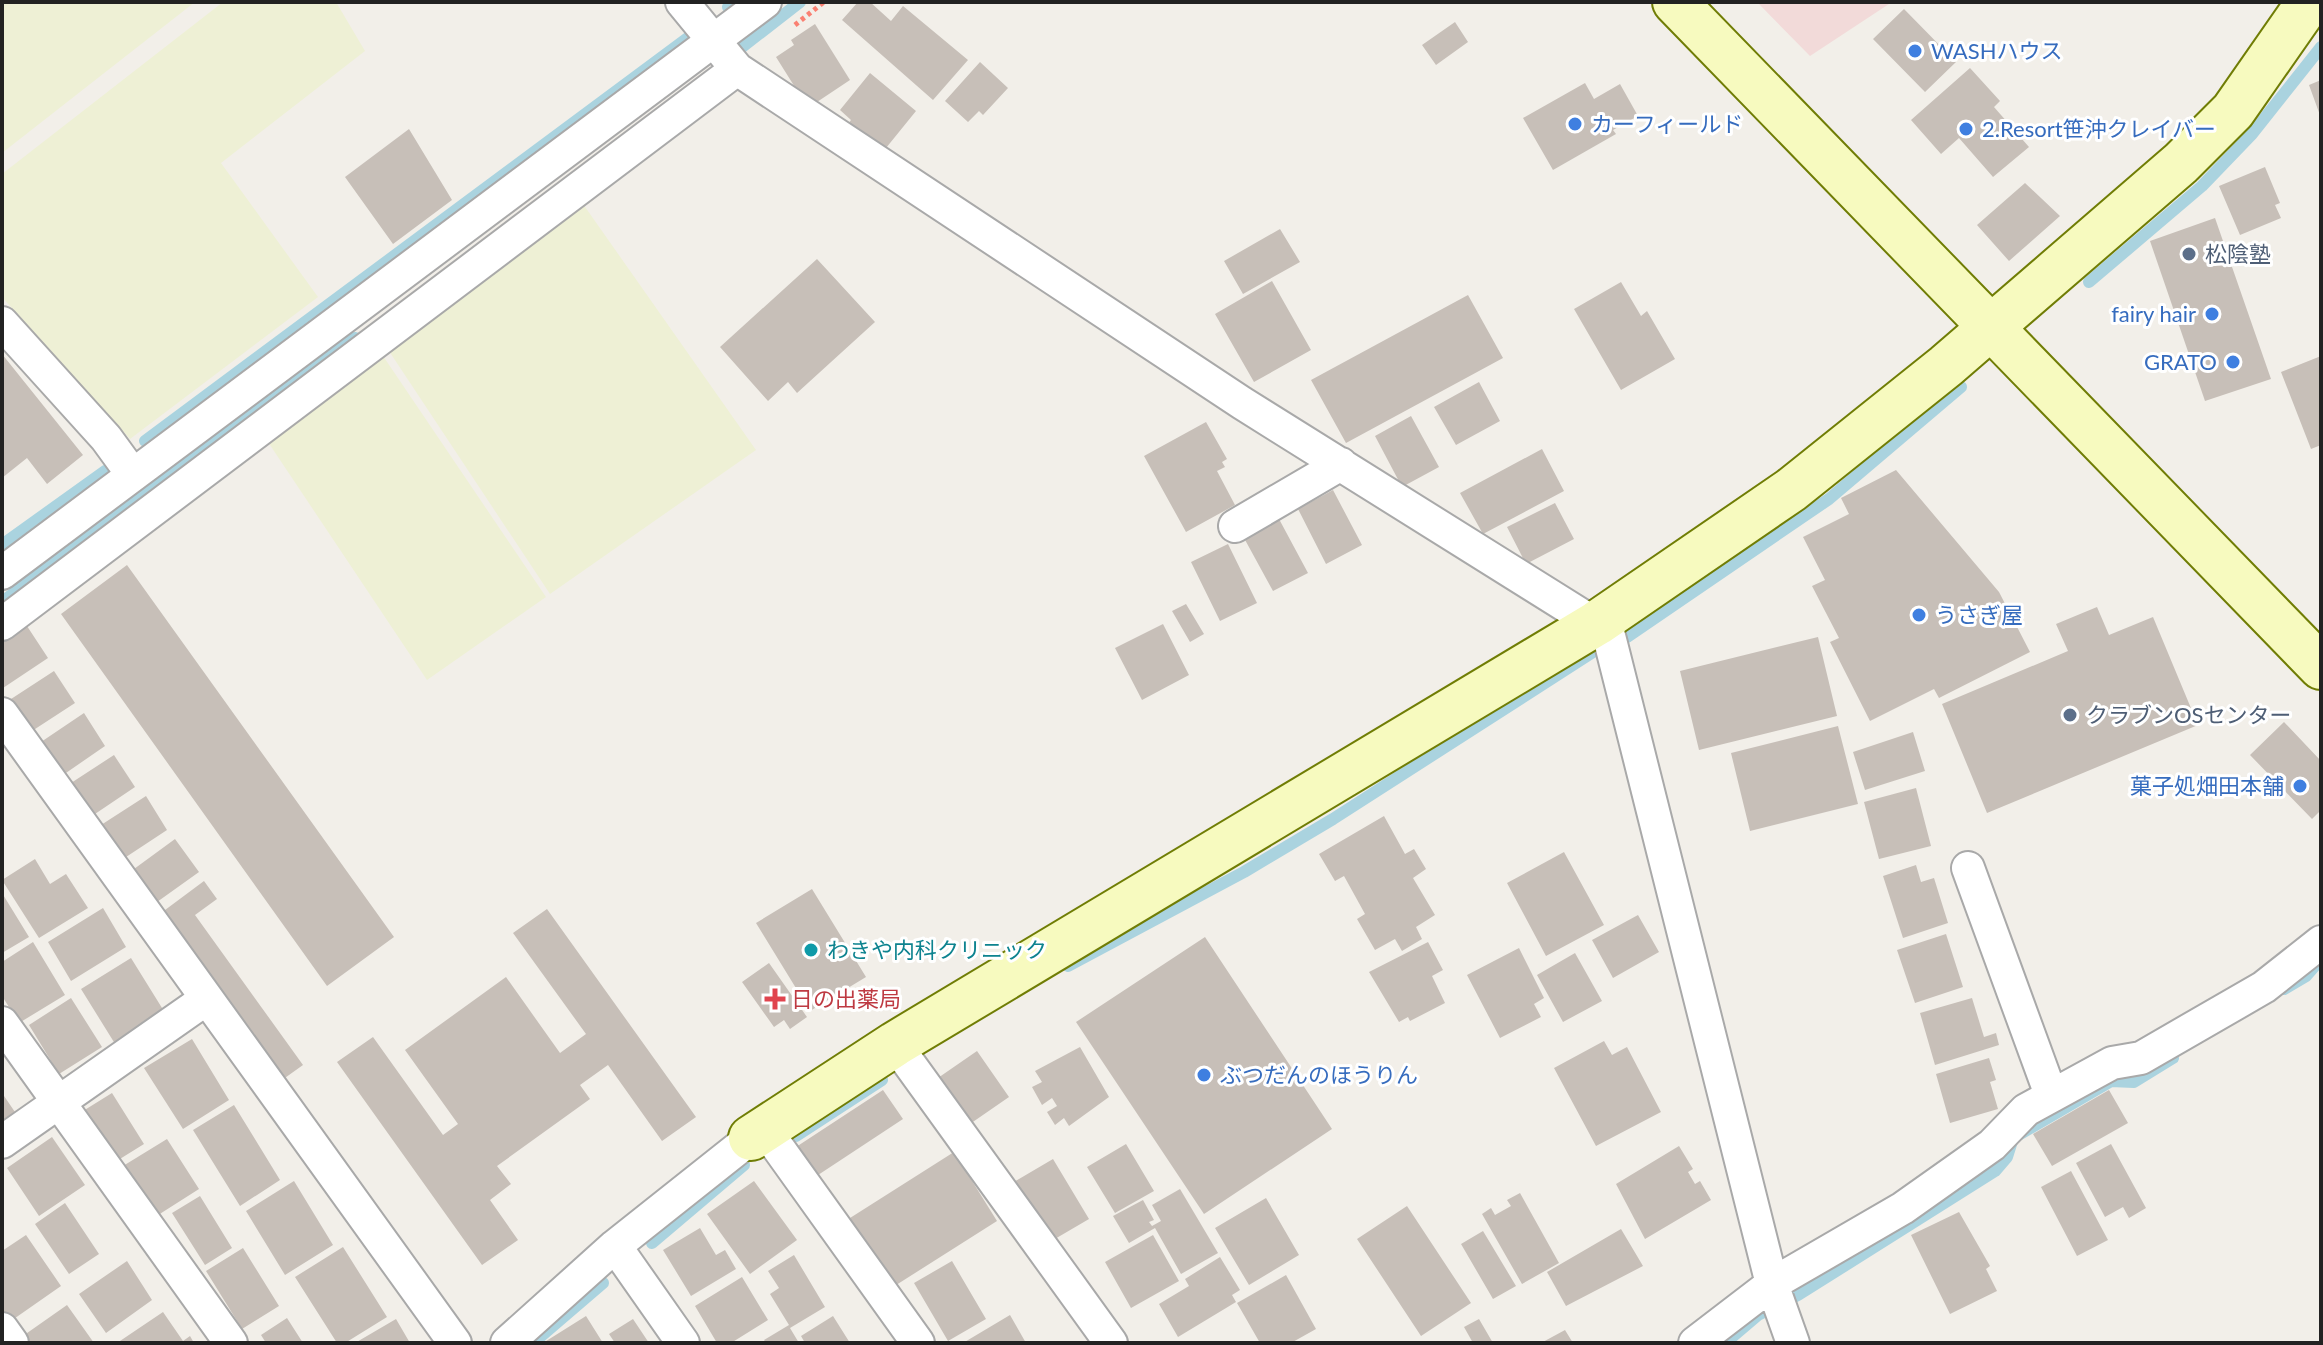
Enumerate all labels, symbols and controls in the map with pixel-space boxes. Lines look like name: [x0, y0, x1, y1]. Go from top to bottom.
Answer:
place label: WASHハウス: [1931, 37, 2062, 64]
marker: WASHハウス: [1906, 42, 1924, 60]
place label: カーフィールド: [1591, 110, 1743, 137]
marker: カーフィールド: [1566, 115, 1584, 133]
place label: 2.Resort笹沖クレイバー: [1982, 115, 2216, 142]
marker: 2.Resort笹沖クレイバー: [1957, 120, 1975, 138]
place label: 松陰塾: [2205, 240, 2271, 267]
marker: 松陰塾: [2180, 245, 2198, 263]
place label: fairy hair: [2111, 300, 2196, 327]
marker: fairy hair: [2203, 305, 2221, 323]
place label: GRATO: [2144, 348, 2217, 375]
marker: GRATO: [2224, 353, 2242, 371]
place label: うさぎ屋: [1935, 601, 2023, 628]
marker: うさぎ屋: [1910, 606, 1928, 624]
place label: クラブンOSセンター: [2086, 701, 2292, 728]
marker: クラブンOSセンター: [2061, 706, 2079, 724]
place label: 菓子処畑田本舗: [2130, 772, 2284, 799]
marker: 菓子処畑田本舗: [2291, 777, 2309, 795]
place label: わきや内科クリニック: [827, 936, 1047, 963]
marker: わきや内科クリニック: [802, 941, 820, 959]
place label: 日の出薬局: [791, 985, 901, 1012]
marker: 日の出薬局: [766, 990, 784, 1008]
place label: ぶつだんのほうりん: [1220, 1061, 1418, 1088]
marker: ぶつだんのほうりん: [1195, 1066, 1213, 1084]

